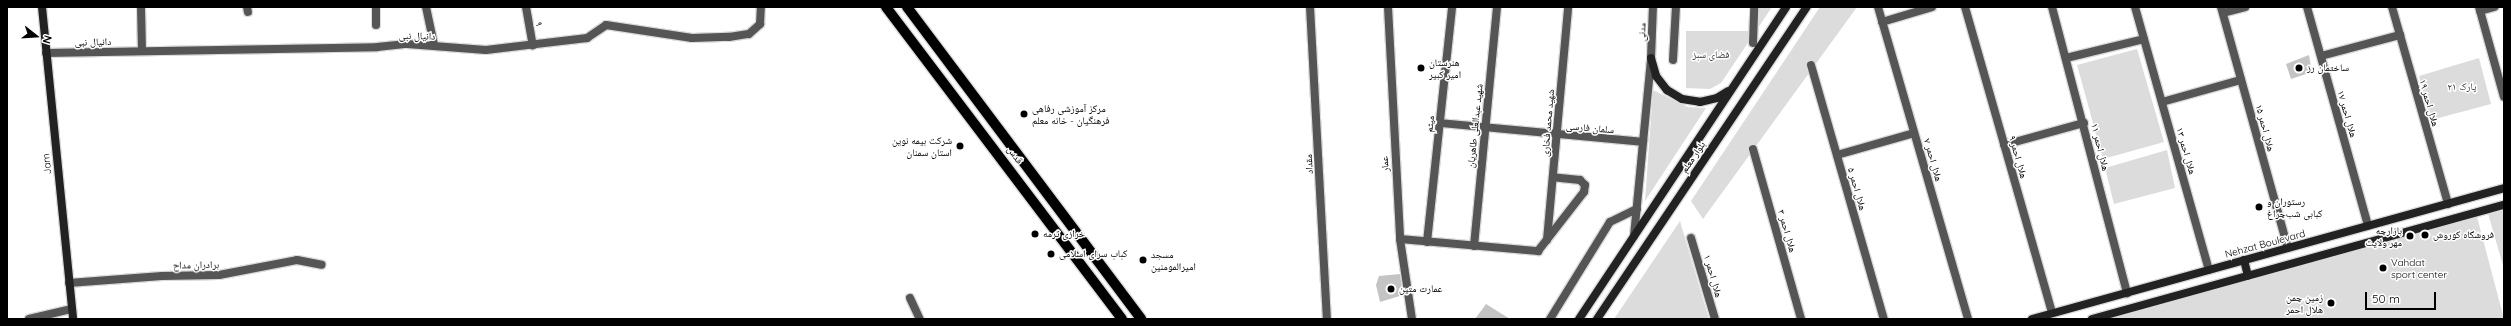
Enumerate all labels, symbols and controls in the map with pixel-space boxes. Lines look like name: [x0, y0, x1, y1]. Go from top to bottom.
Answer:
north arrow: [16, 16, 56, 56]
street label: ۹: [533, 21, 545, 27]
street label: مدنی: [1636, 22, 1648, 42]
street label: دانیال نبی: [399, 30, 435, 42]
text: N: [40, 34, 55, 45]
street label: دانیال نبی: [75, 36, 111, 48]
park label: فضای سبز: [1693, 49, 1729, 61]
place label: هنرستان امیر کبیر: [1429, 56, 1461, 80]
place label: ساختمان رز: [2307, 62, 2349, 74]
marker: هنرستان امیر کبیر: [1416, 63, 1426, 73]
marker: ساختمان رز: [2294, 63, 2304, 73]
street label: هلال احمر ۱۹: [2417, 78, 2441, 128]
park label: پارک ۲۱: [2448, 81, 2476, 93]
street label: شهید عبدالعلی طاهریان: [1465, 83, 1485, 169]
street label: شهید محمد فخاری: [1539, 89, 1557, 157]
street label: هلال احمر ۱۷: [2335, 89, 2359, 139]
place label: مرکز آموزشی رفاهی فرهنگیان - خانه معلم: [1032, 102, 1109, 126]
street label: هلال احمر ۱۵: [2253, 103, 2277, 153]
marker: مرکز آموزشی رفاهی فرهنگیان - خانه معلم: [1019, 109, 1029, 119]
street label: میثم: [1423, 115, 1437, 133]
street label: سلمان فارسی: [1565, 120, 1615, 136]
street label: هلال احمر ۱۱: [2088, 122, 2112, 172]
street label: هلال احمر ۱۳: [2174, 126, 2198, 176]
place label: شرکت بیمه نوین استان سمنان: [892, 134, 952, 158]
street label: هلال احمر ۹: [2006, 134, 2030, 180]
street label: هلال احمر ۷: [1921, 137, 1945, 183]
street label: بلوار معلم: [1678, 139, 1708, 175]
marker: شرکت بیمه نوین استان سمنان: [955, 141, 965, 151]
street label: قدس: [1004, 144, 1026, 166]
street label: Jam: [40, 153, 54, 175]
street label: مقداد: [1302, 154, 1316, 174]
street label: عمار: [1378, 156, 1392, 172]
street label: هلال احمر ۵: [1845, 166, 1869, 212]
place label: رستوران و کبابی شب‌چراغ: [2267, 195, 2323, 218]
marker: رستوران و کبابی شب‌چراغ: [2254, 202, 2264, 212]
street label: هلال احمر ۳: [1775, 208, 1799, 254]
place label: بازارچه مهر ولایت: [2365, 224, 2402, 248]
place label: خرازی ترمه: [1043, 228, 1085, 240]
street label: Nehzat Boulevard: [2224, 228, 2306, 260]
marker: خرازی ترمه: [1030, 229, 1040, 239]
place label: فروشگاه کوروش: [2433, 229, 2494, 241]
marker: فروشگاه کوروش: [2420, 230, 2430, 240]
marker: بازارچه مهر ولایت: [2405, 231, 2415, 241]
place label: کباب سرای اسلامی: [1059, 248, 1127, 260]
place label: مسجد امیرالمومنین: [1151, 248, 1196, 272]
marker: کباب سرای اسلامی: [1046, 249, 1056, 259]
street label: هلال احمر ۱: [1701, 253, 1725, 299]
marker: مسجد امیرالمومنین: [1138, 255, 1148, 265]
place label: Vahdat sport center: [2391, 256, 2447, 280]
street label: برادران مداح: [173, 259, 219, 271]
marker: Vahdat sport center: [2378, 263, 2388, 273]
place label: عمارت متین: [1399, 283, 1443, 295]
marker: عمارت متین: [1386, 284, 1396, 294]
scale bar: [2367, 284, 2438, 310]
place label: زمین چمن هلال احمر: [2286, 291, 2323, 314]
text: 50 m: [2372, 291, 2400, 306]
marker: زمین چمن هلال احمر: [2326, 298, 2336, 308]

